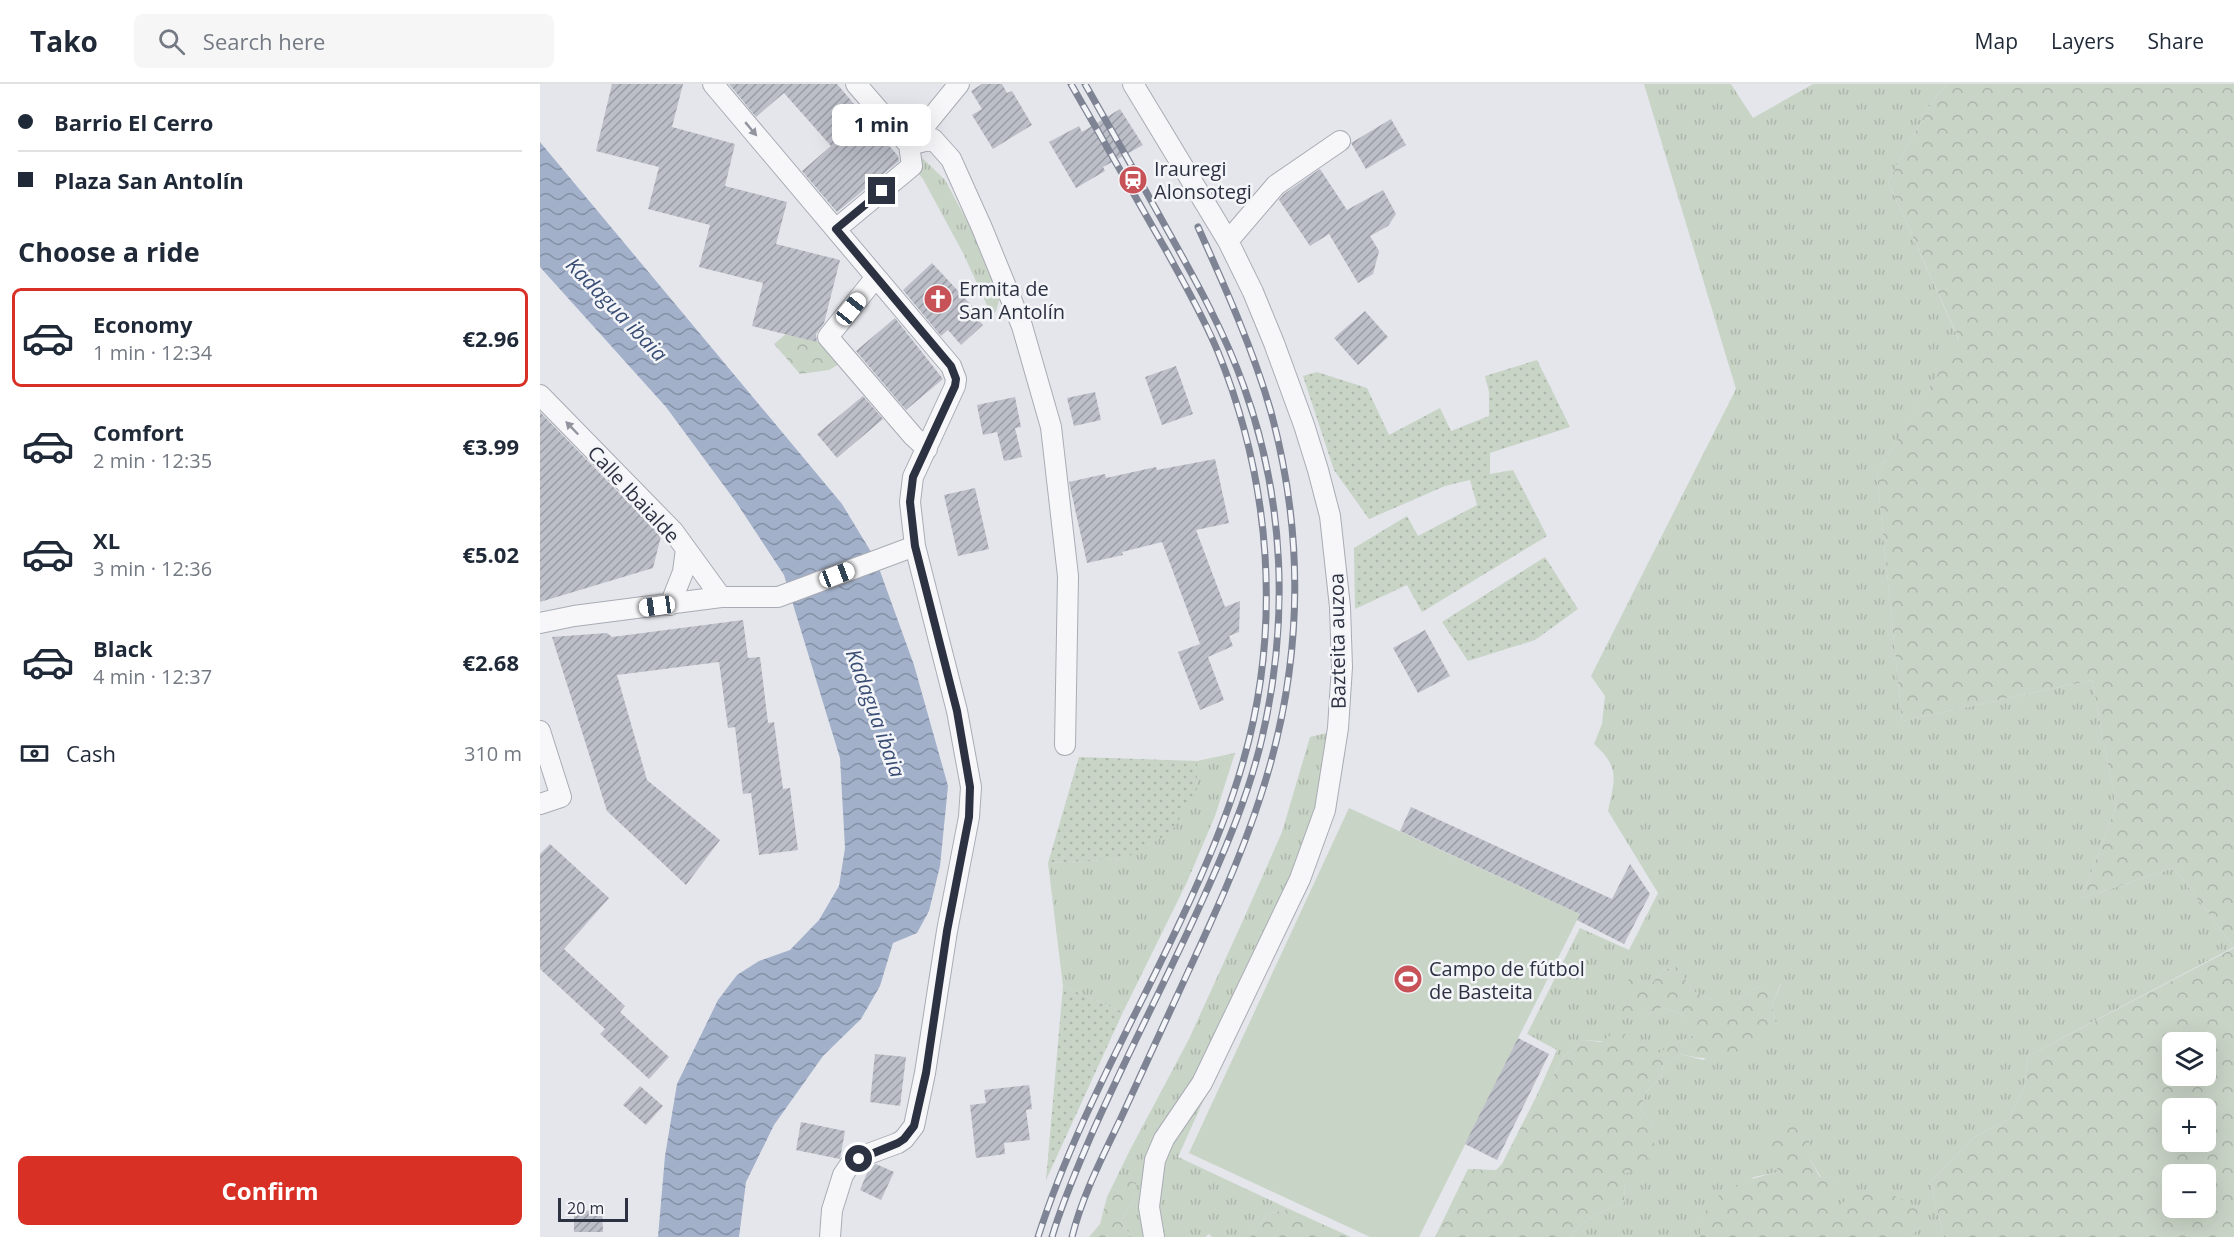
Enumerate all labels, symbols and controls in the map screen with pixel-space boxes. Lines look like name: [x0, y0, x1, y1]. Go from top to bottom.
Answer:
search box: [134, 14, 554, 68]
text: Tako: [30, 22, 98, 60]
icon: search: [155, 25, 188, 58]
text: Search here: [203, 26, 325, 56]
text: Map: [1975, 27, 2018, 55]
text: Layers: [2051, 27, 2115, 55]
text: Share: [2148, 27, 2204, 55]
callout: 1 min: [832, 104, 932, 146]
text: Barrio El Cerro: [54, 107, 213, 137]
text: 1 min: [854, 111, 909, 138]
one-way arrow: [744, 121, 757, 136]
place label: Irauregi Alonsotegi: [1154, 155, 1252, 205]
station icon: Irauregi Alonsotegi: [1117, 164, 1149, 196]
text: Plaza San Antolín: [54, 165, 244, 195]
route end: [868, 177, 895, 204]
text: Choose a ride: [18, 233, 200, 270]
water label: Kadagua ibaia: [560, 251, 674, 367]
place label: Ermita de San Antolín: [959, 275, 1065, 325]
church icon: Ermita de San Antolín: [922, 283, 954, 315]
car: [833, 289, 869, 329]
text: Economy: [93, 309, 192, 339]
icon: car: [21, 311, 75, 365]
text: €2.96: [462, 323, 519, 353]
text: 1 min · 12:34: [93, 339, 212, 366]
text: Comfort: [93, 417, 184, 447]
icon: car: [21, 419, 75, 473]
one-way arrow: [565, 422, 579, 436]
text: €3.99: [462, 431, 519, 461]
street label: Calle Ibaialde: [582, 440, 686, 548]
text: 2 min · 12:35: [93, 447, 212, 474]
text: XL: [93, 525, 120, 555]
icon: car: [21, 527, 75, 581]
text: €5.02: [462, 539, 519, 569]
text: 3 min · 12:36: [93, 555, 212, 582]
car: [817, 560, 857, 590]
street label: Bazteita auzoa: [1322, 573, 1352, 709]
car: [638, 595, 676, 617]
text: Black: [93, 633, 153, 663]
icon: car: [21, 635, 75, 689]
water label: Kadagua ibaia: [840, 645, 912, 781]
text: €2.68: [462, 647, 519, 677]
text: 4 min · 12:37: [93, 663, 212, 690]
icon: cash: [18, 737, 51, 770]
text: Cash: [66, 738, 116, 768]
text: 310 m: [464, 740, 522, 767]
place label: Campo de fútbol de Basteita: [1429, 955, 1585, 1005]
sports icon: Campo de fútbol de Basteita: [1392, 963, 1424, 995]
map controls: [2162, 1032, 2216, 1218]
button: layers: [2162, 1032, 2216, 1086]
button: +: [2162, 1098, 2216, 1152]
route start: [845, 1145, 872, 1172]
button: Confirm: [18, 1156, 522, 1225]
button: −: [2162, 1164, 2216, 1218]
scale bar: [558, 1195, 628, 1222]
text: 20 m: [567, 1197, 604, 1219]

